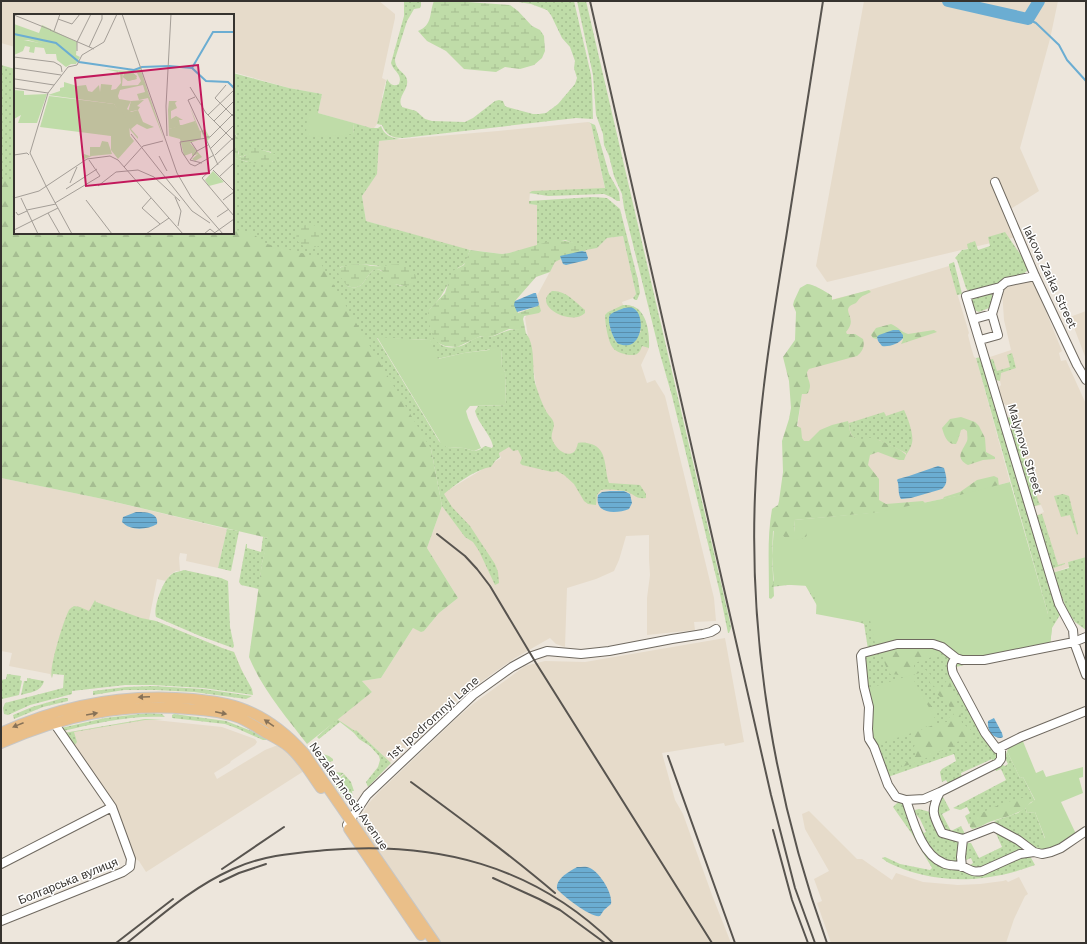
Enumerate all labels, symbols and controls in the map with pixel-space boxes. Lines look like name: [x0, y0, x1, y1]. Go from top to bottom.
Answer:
inset map: [14, 14, 234, 234]
street label: Iakova Zaika Street: [1020, 223, 1080, 331]
street label: Malynova Street: [1005, 402, 1045, 496]
street label: 1st Ipodromnyi Lane: [384, 673, 482, 763]
one-way arrow: [138, 694, 150, 701]
one-way arrow: [86, 711, 98, 717]
one-way arrow: [215, 711, 227, 717]
one-way arrow: [264, 719, 274, 727]
one-way arrow: [11, 723, 23, 729]
street label: Nezalezhnosti Avenue: [306, 739, 392, 853]
street label: Болгарська вулиця: [16, 855, 120, 907]

